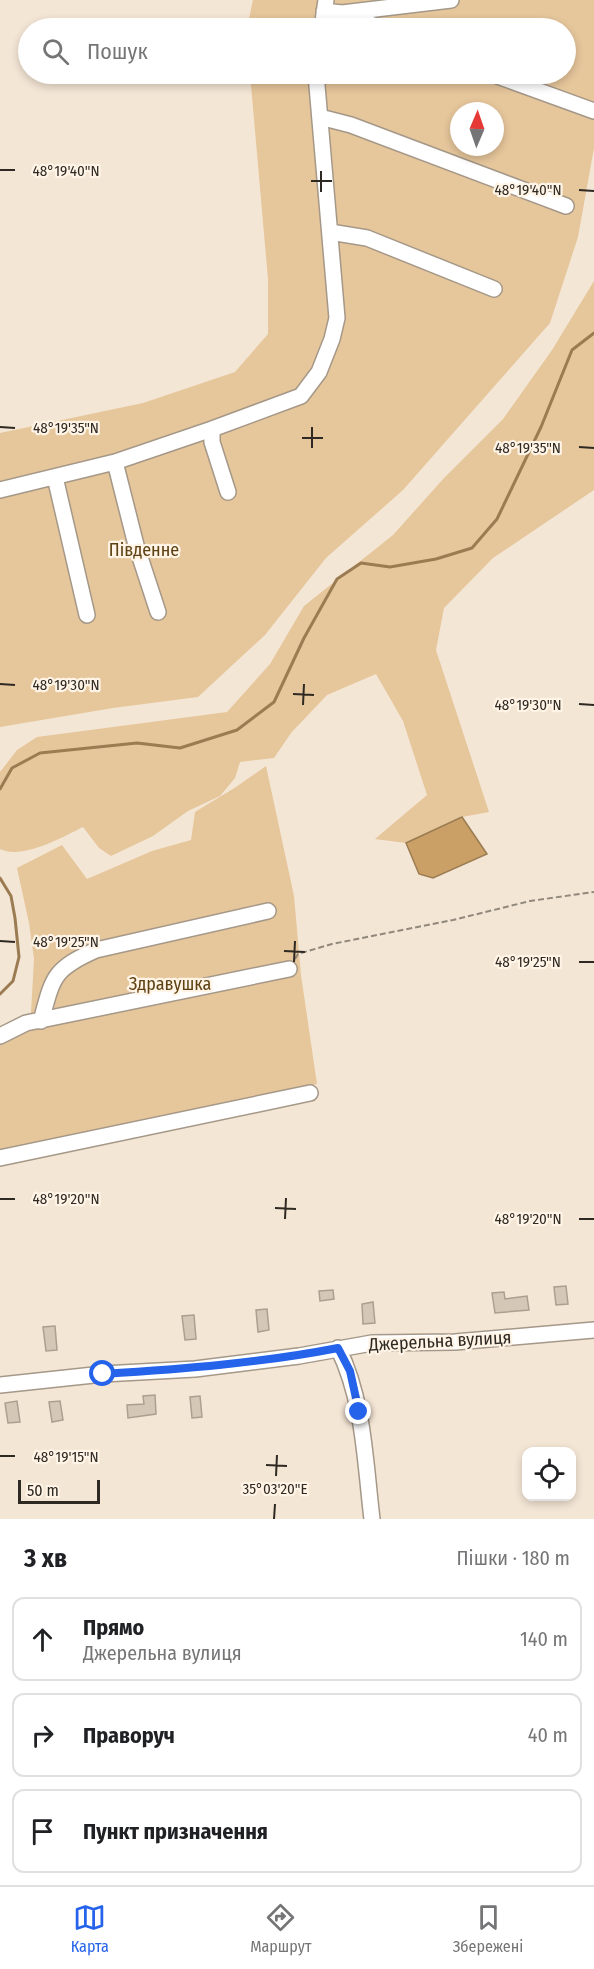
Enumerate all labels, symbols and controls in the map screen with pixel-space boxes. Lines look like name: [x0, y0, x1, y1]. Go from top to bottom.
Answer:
search box: [18, 18, 576, 84]
icon: search: [39, 35, 72, 68]
text: Пошук: [87, 38, 148, 65]
north arrow: [450, 102, 504, 156]
text: 48°19'40"N: [32, 162, 100, 180]
text: 48°19'40"N: [494, 181, 562, 199]
text: 48°19'35"N: [33, 419, 99, 437]
text: 48°19'35"N: [495, 439, 561, 457]
park label: Південне: [109, 539, 179, 561]
text: 48°19'30"N: [32, 676, 100, 694]
text: 48°19'30"N: [494, 696, 562, 714]
text: 48°19'25"N: [33, 933, 99, 951]
text: 48°19'25"N: [495, 953, 561, 971]
park label: Здравушка: [129, 973, 211, 995]
text: 48°19'20"N: [32, 1190, 100, 1208]
text: 48°19'20"N: [494, 1210, 562, 1228]
street label: Джерельна вулиця: [367, 1326, 512, 1356]
route start: [89, 1360, 115, 1386]
route end: [345, 1398, 371, 1424]
map controls: [522, 1447, 576, 1501]
button: locate: [522, 1447, 576, 1501]
text: 48°19'15"N: [33, 1448, 99, 1466]
scale bar: [18, 1477, 100, 1504]
text: 35°03'20"E: [243, 1480, 307, 1498]
text: 50 m: [27, 1481, 59, 1500]
text: 3 хв: [24, 1543, 67, 1574]
text: Пішки · 180 m: [457, 1546, 570, 1570]
text: Прямо: [83, 1614, 144, 1641]
icon: ahead: [26, 1623, 59, 1656]
text: 140 m: [520, 1627, 568, 1651]
text: Джерельна вулиця: [83, 1641, 242, 1665]
icon: right: [26, 1719, 59, 1752]
text: Праворуч: [83, 1722, 175, 1749]
text: 40 m: [528, 1723, 568, 1747]
icon: arrive: [26, 1815, 59, 1848]
text: Пункт призначення: [83, 1818, 268, 1845]
tab: Карта: [71, 1901, 109, 1956]
tab: Маршрут: [250, 1901, 311, 1956]
tab: Збережені: [453, 1901, 523, 1956]

